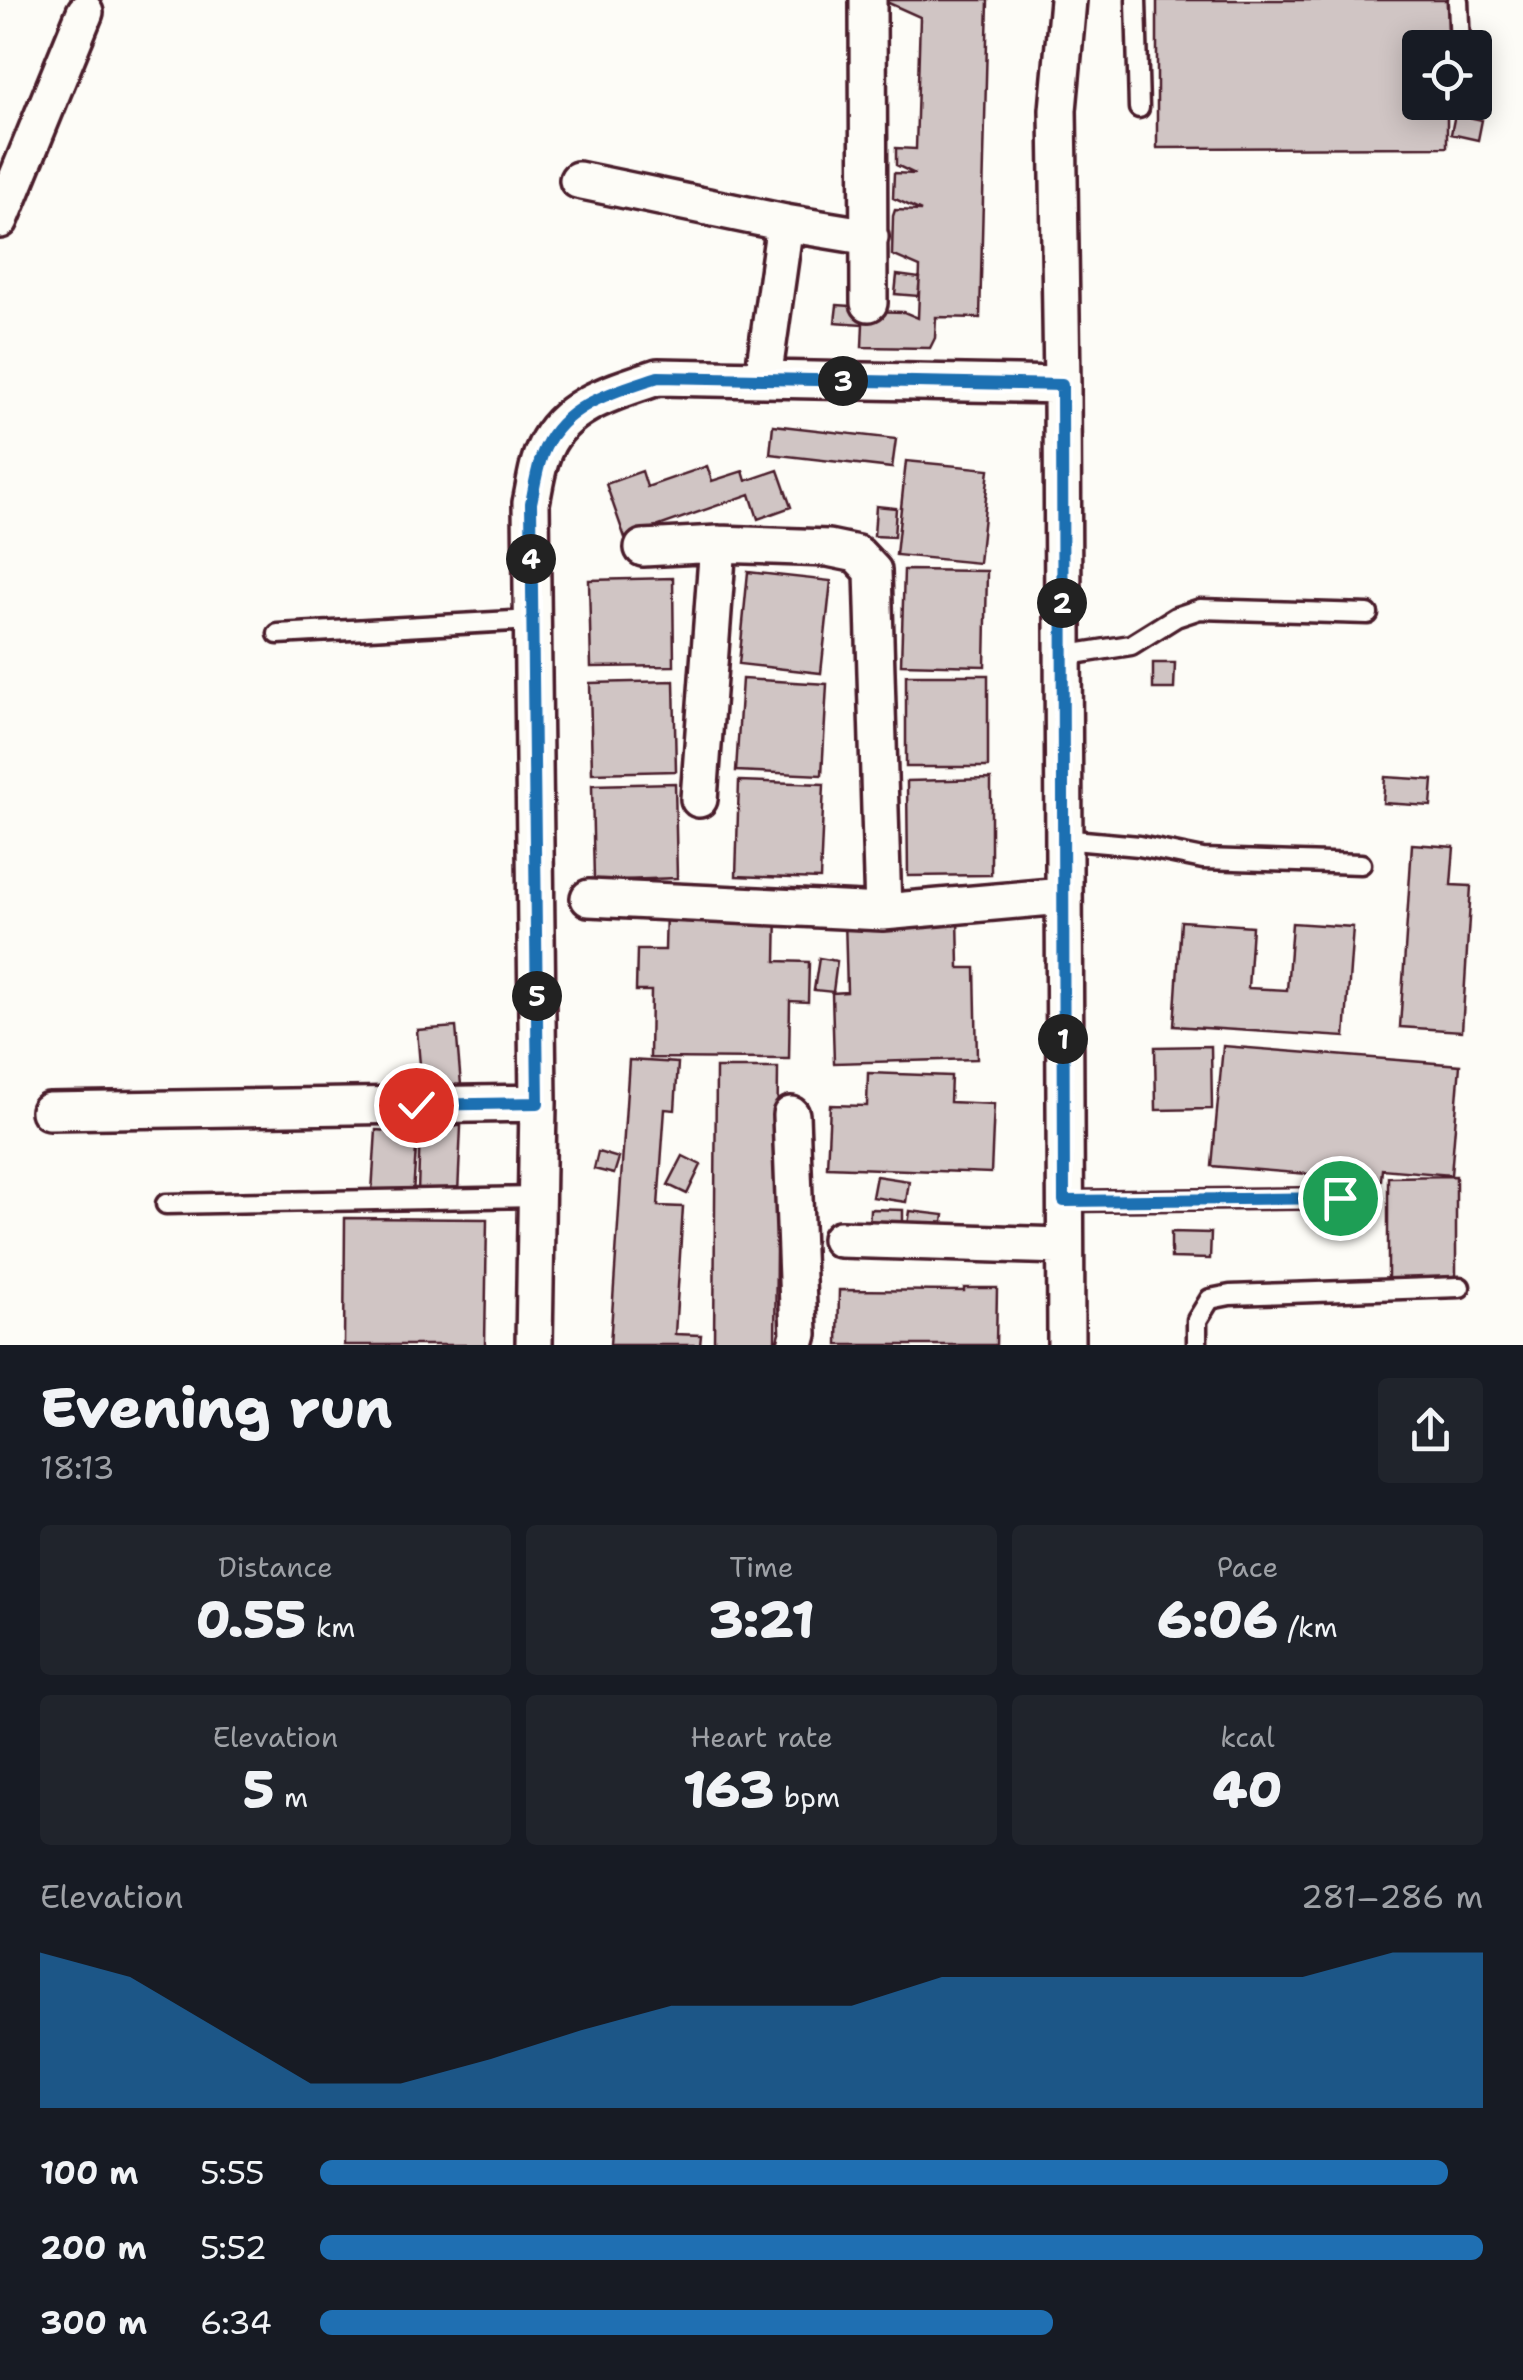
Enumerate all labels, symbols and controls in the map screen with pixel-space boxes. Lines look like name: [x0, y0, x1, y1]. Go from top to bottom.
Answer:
map controls: [1402, 30, 1492, 120]
button: locate: [1402, 30, 1492, 120]
pin: 3: [818, 356, 868, 406]
text: 3: [833, 362, 853, 400]
pin: 4: [506, 534, 556, 584]
text: 4: [521, 540, 541, 578]
pin: 2: [1037, 578, 1087, 628]
text: 2: [1052, 584, 1072, 622]
pin: 5: [512, 971, 562, 1021]
text: 5: [528, 977, 546, 1015]
pin: 1: [1038, 1014, 1088, 1064]
text: 1: [1057, 1020, 1069, 1058]
pin: [374, 1063, 459, 1148]
icon: check: [389, 1078, 444, 1133]
pin: [1298, 1156, 1383, 1241]
icon: arrive: [1313, 1171, 1368, 1226]
text: Evening run: [40, 1371, 392, 1445]
button: share: [1378, 1378, 1483, 1483]
text: 18:13: [40, 1446, 115, 1489]
text: Distance: [218, 1548, 333, 1586]
text: Time: [729, 1548, 794, 1586]
text: Pace: [1217, 1548, 1278, 1586]
text: 0.55: [196, 1586, 306, 1653]
text: 3:21: [708, 1586, 815, 1653]
text: 6:06: [1157, 1586, 1278, 1653]
text: km: [306, 1608, 355, 1646]
text: /km: [1278, 1608, 1338, 1646]
text: Elevation: [213, 1718, 338, 1756]
text: Heart rate: [690, 1718, 833, 1756]
text: kcal: [1220, 1718, 1275, 1756]
text: 5: [243, 1756, 274, 1823]
text: 163: [683, 1756, 774, 1823]
text: 40: [1213, 1756, 1283, 1823]
text: m: [274, 1778, 308, 1816]
text: bpm: [774, 1778, 840, 1816]
text: Elevation: [40, 1875, 183, 1918]
text: 281–286 m: [1301, 1875, 1483, 1918]
text: 100 m: [40, 2151, 139, 2194]
text: 5:55: [200, 2151, 265, 2194]
text: 200 m: [40, 2226, 147, 2269]
text: 5:52: [200, 2226, 267, 2269]
text: 300 m: [40, 2301, 147, 2344]
text: 6:34: [200, 2301, 272, 2344]

